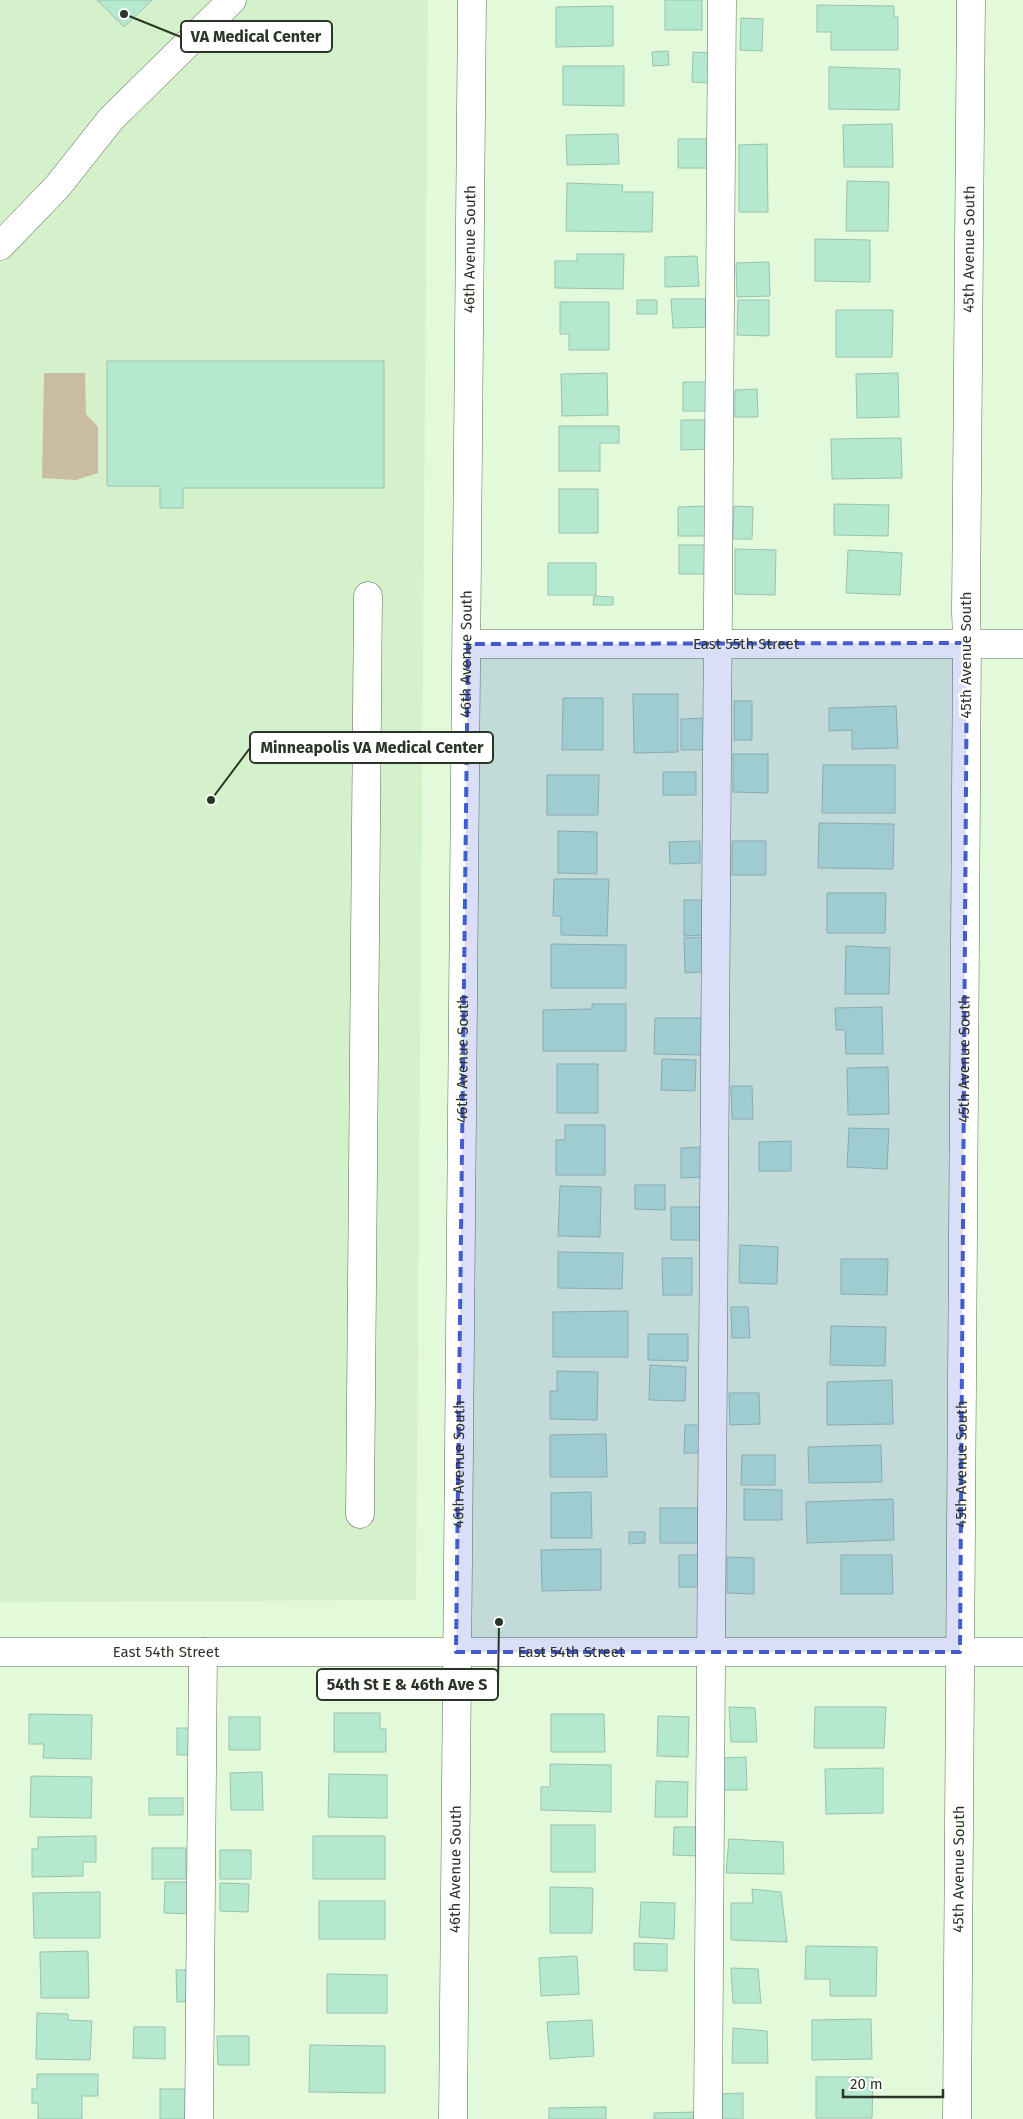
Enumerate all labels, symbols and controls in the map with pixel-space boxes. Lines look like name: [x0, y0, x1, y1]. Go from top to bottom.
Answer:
callout: VA Medical Center: [181, 21, 332, 52]
text: VA Medical Center: [190, 27, 322, 46]
street label: 46th Avenue South: [460, 185, 479, 313]
street label: 45th Avenue South: [959, 185, 978, 313]
street label: 46th Avenue South: [457, 590, 476, 718]
street label: 45th Avenue South: [957, 591, 975, 719]
street label: East 55th Street: [693, 635, 800, 653]
callout: Minneapolis VA Medical Center: [250, 732, 493, 763]
text: Minneapolis VA Medical Center: [261, 738, 484, 757]
street label: 46th Avenue South: [453, 995, 472, 1123]
street label: 45th Avenue South: [955, 995, 974, 1123]
street label: 46th Avenue South: [449, 1400, 468, 1528]
street label: 45th Avenue South: [952, 1400, 971, 1528]
street label: East 54th Street: [113, 1643, 220, 1661]
street label: East 54th Street: [518, 1643, 625, 1661]
callout: 54th St E & 46th Ave S: [317, 1669, 498, 1700]
text: 54th St E & 46th Ave S: [327, 1675, 487, 1694]
street label: 46th Avenue South: [446, 1805, 465, 1933]
street label: 45th Avenue South: [949, 1805, 968, 1933]
scale bar: [843, 2066, 943, 2098]
text: 20 m: [850, 2075, 883, 2093]

